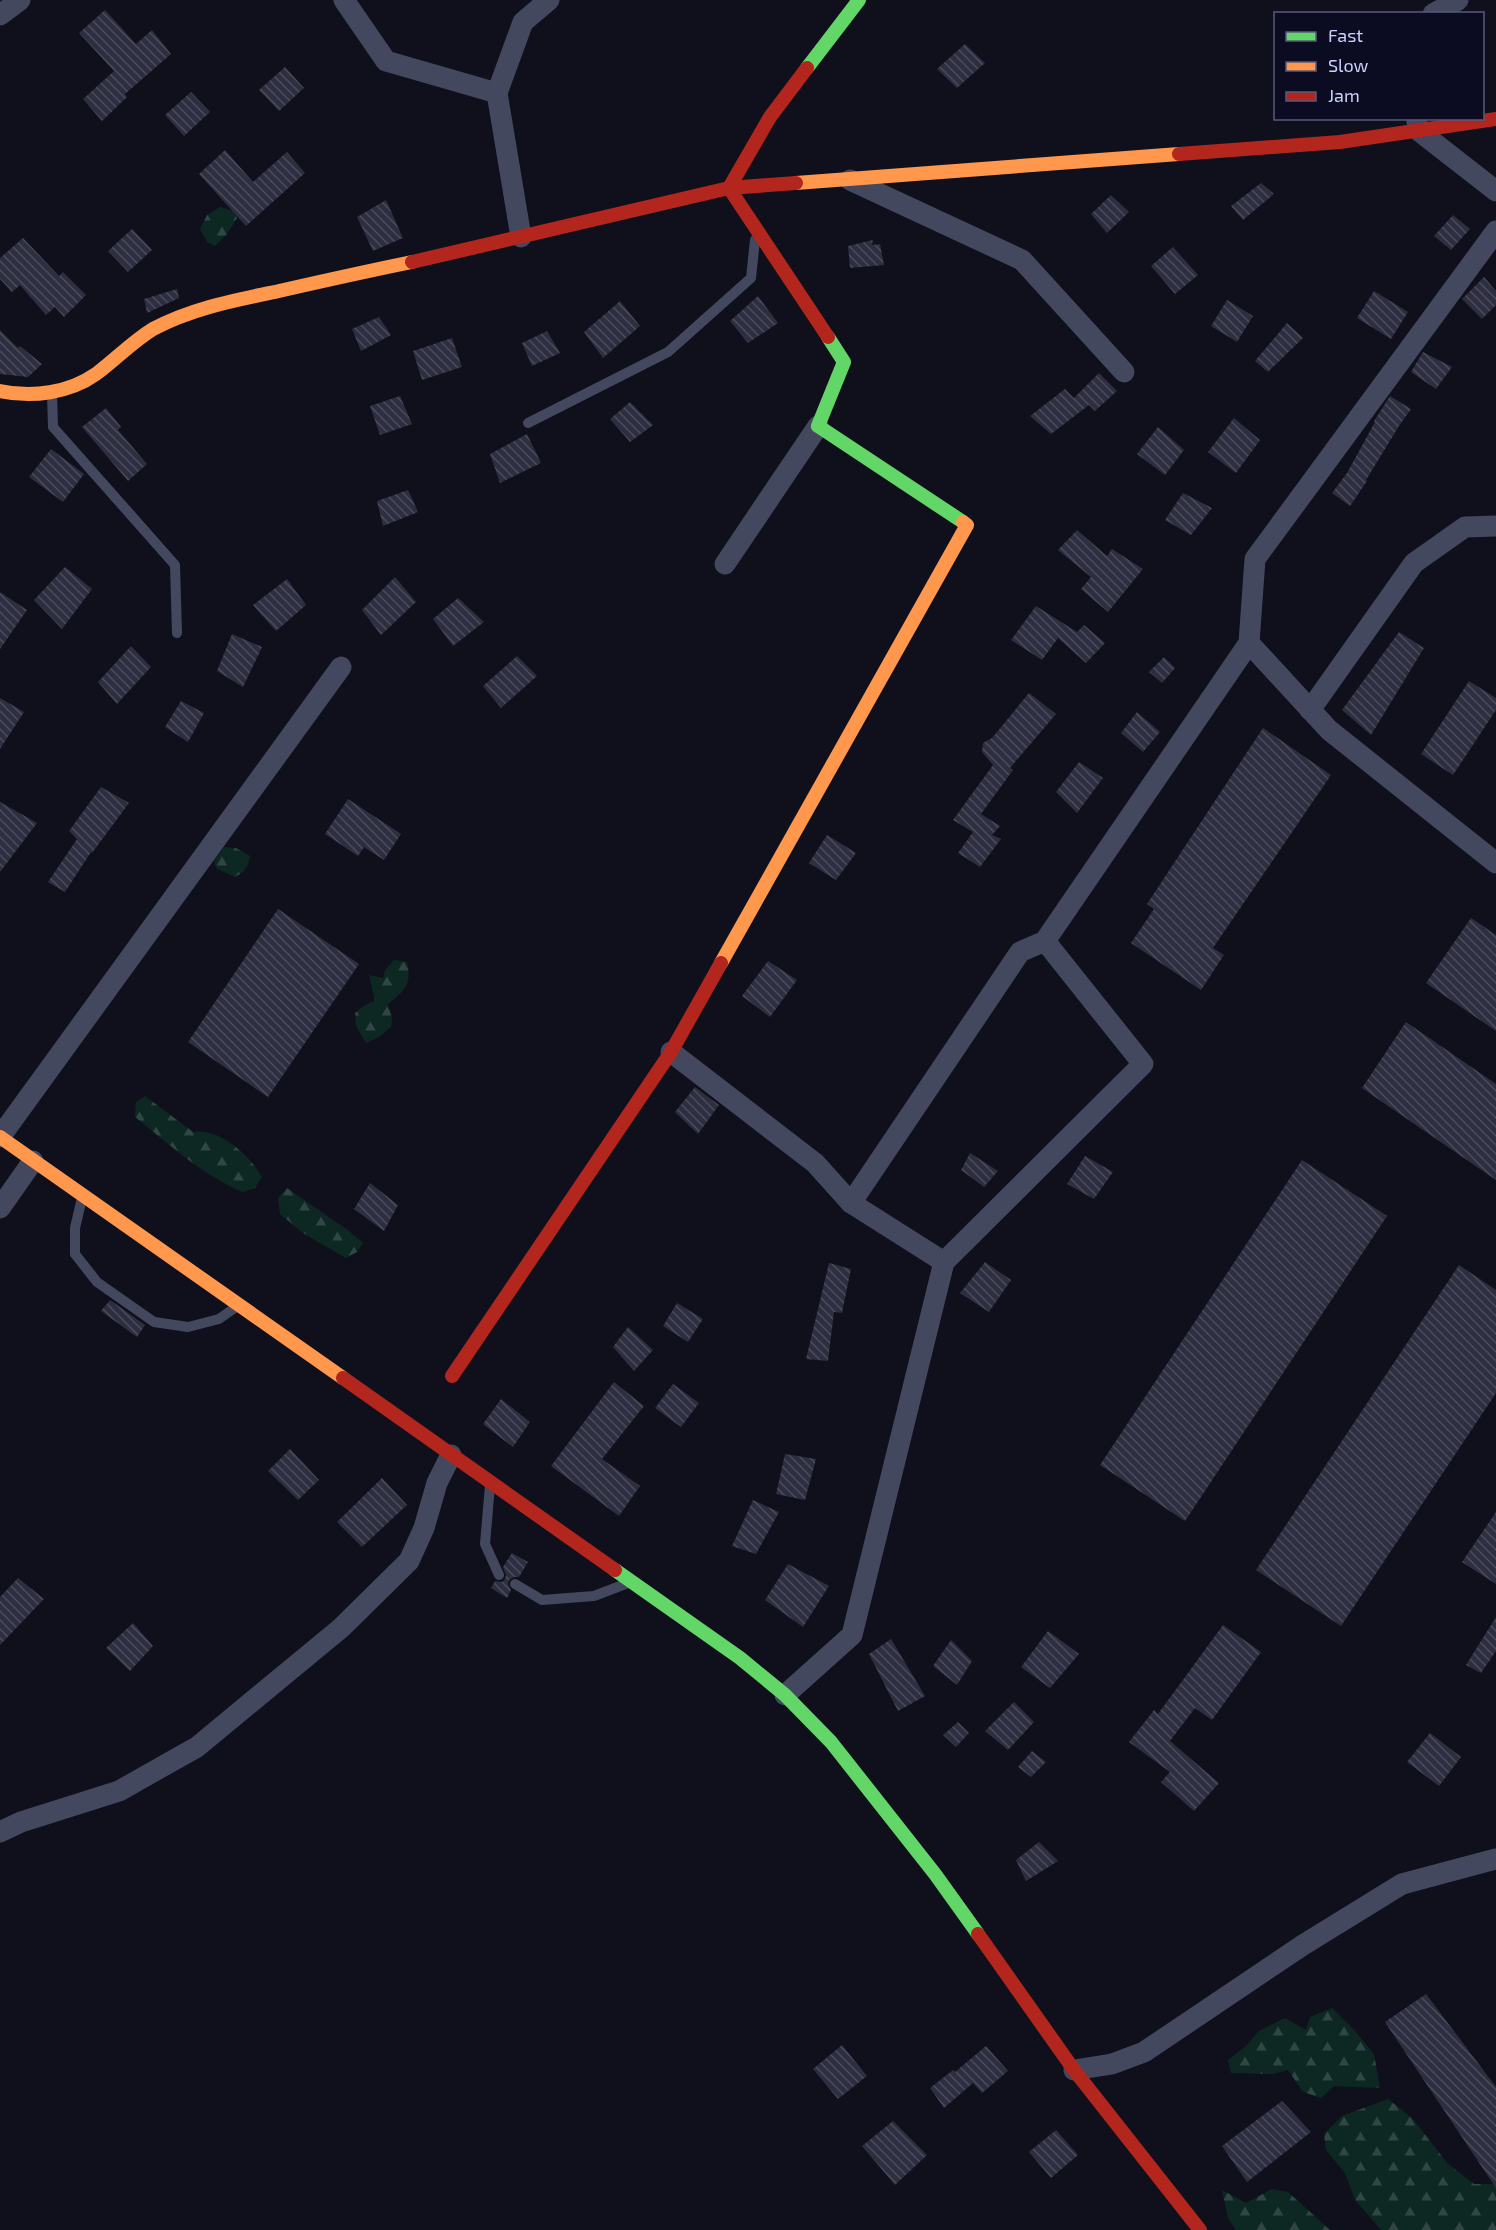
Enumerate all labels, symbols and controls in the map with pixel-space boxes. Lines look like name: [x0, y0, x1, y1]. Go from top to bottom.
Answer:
legend: [1274, 12, 1484, 120]
text: Fast: [1328, 24, 1363, 46]
text: Slow: [1328, 54, 1369, 76]
text: Jam: [1328, 84, 1360, 106]

